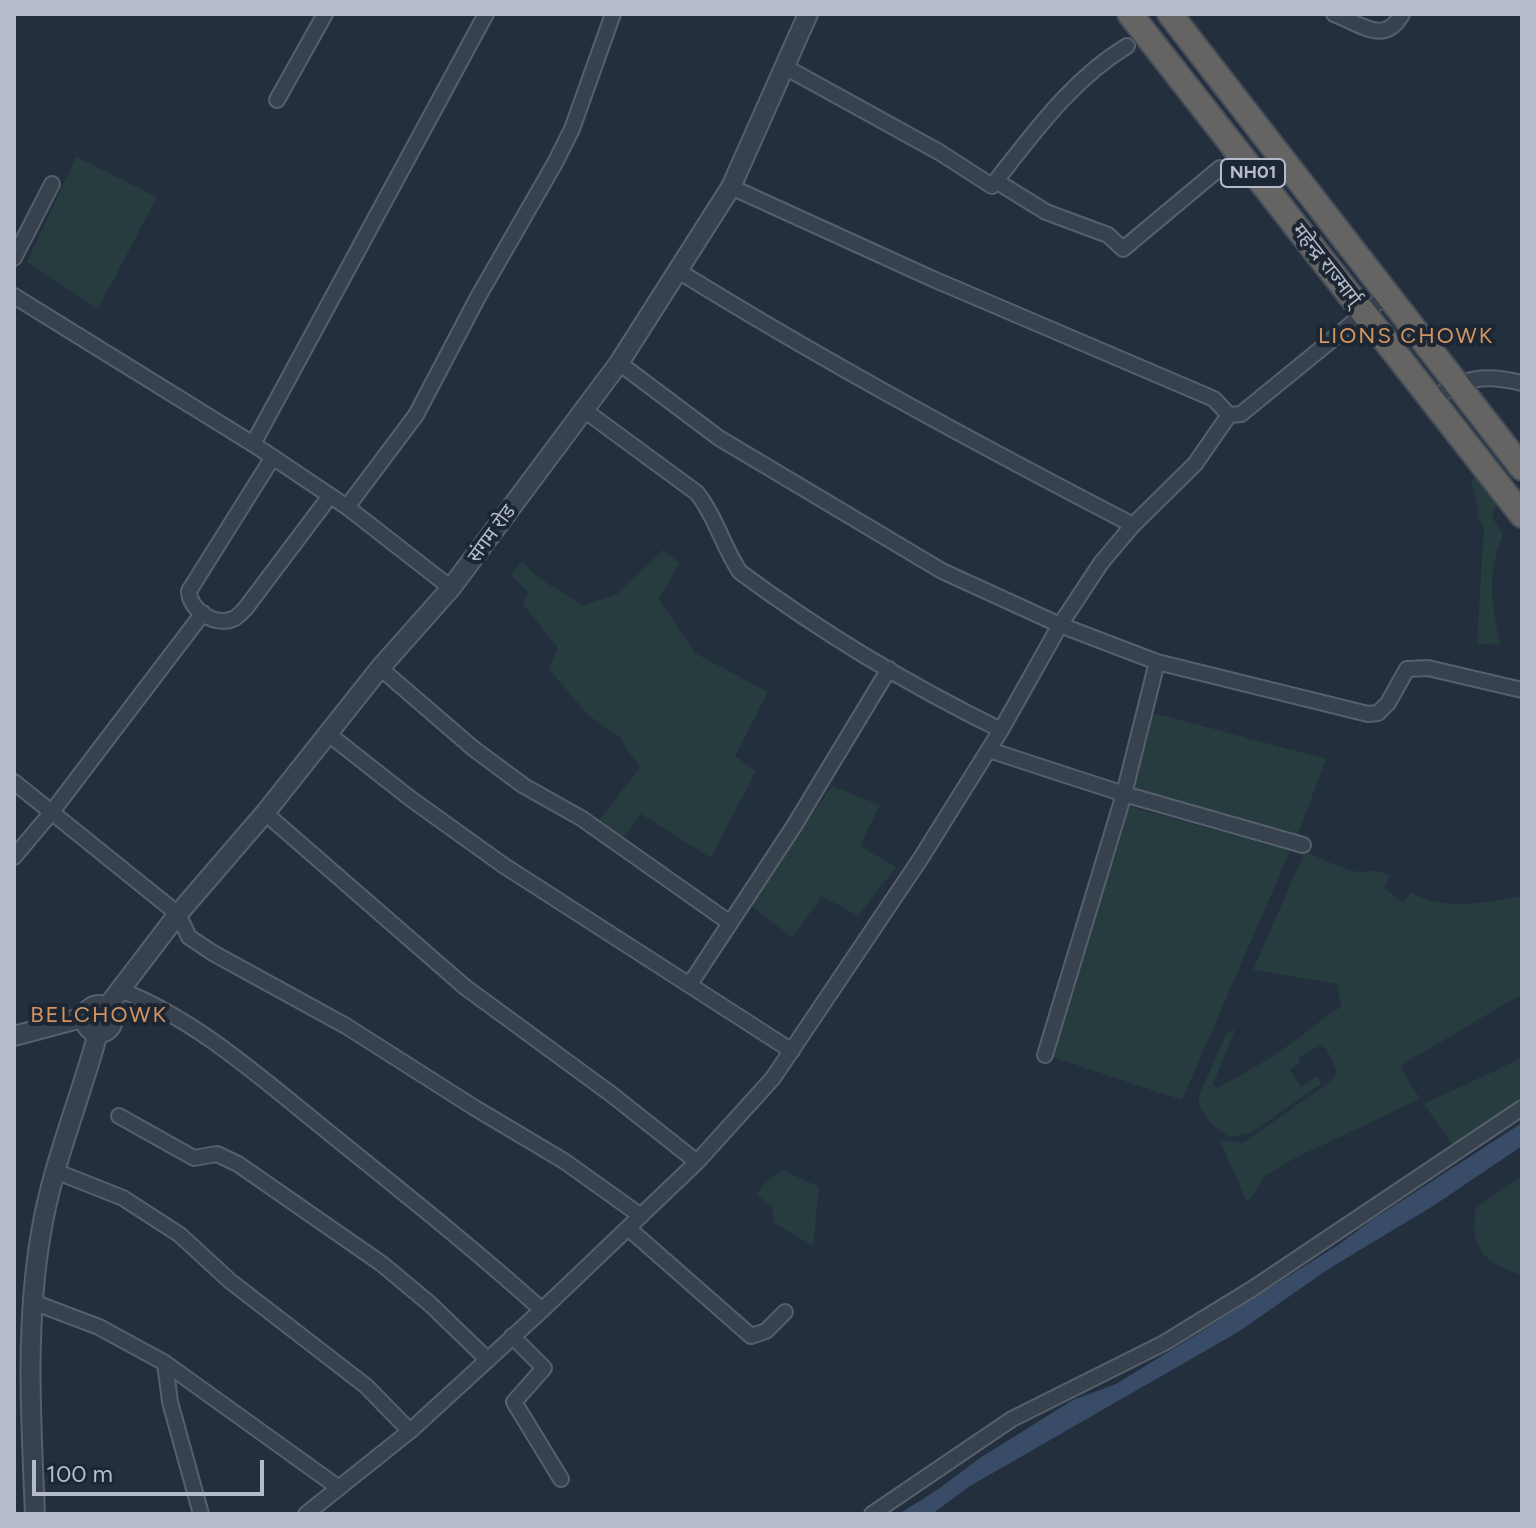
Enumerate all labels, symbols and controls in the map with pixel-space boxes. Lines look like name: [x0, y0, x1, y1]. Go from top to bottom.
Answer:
road number: NH01: [1221, 159, 1285, 187]
street label: महेन्द्र राज्मार्ग्: [1287, 219, 1365, 311]
district label: LIONS CHOWK: [1318, 324, 1494, 350]
street label: संगम रोड: [463, 500, 521, 568]
district label: BELCHOWK: [30, 1003, 168, 1029]
scale bar: [36, 1444, 268, 1494]
text: 100 m: [46, 1459, 113, 1488]

